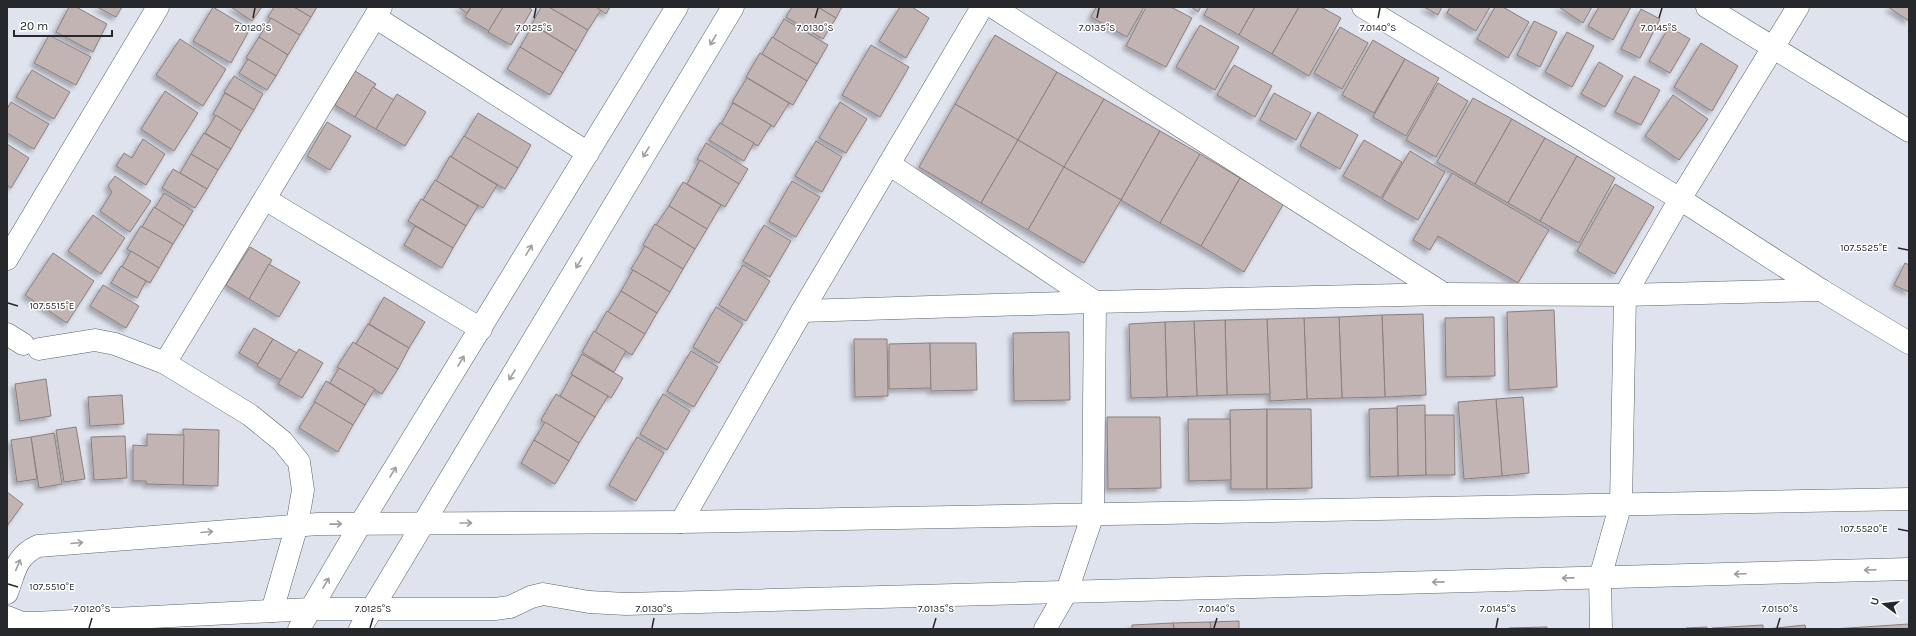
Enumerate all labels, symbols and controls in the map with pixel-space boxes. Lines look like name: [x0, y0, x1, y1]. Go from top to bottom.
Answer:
scale bar: [14, 12, 112, 38]
text: 20 m: [20, 19, 48, 33]
text: 7.0120°S: [235, 22, 271, 34]
text: 7.0125°S: [516, 22, 552, 34]
text: 7.0130°S: [796, 22, 834, 34]
text: 7.0135°S: [1079, 22, 1115, 34]
text: 7.0140°S: [1360, 22, 1396, 34]
text: 7.0145°S: [1641, 22, 1677, 34]
one-way arrow: [709, 34, 717, 46]
one-way arrow: [642, 146, 650, 158]
text: 107.5525°E: [1840, 242, 1888, 254]
one-way arrow: [526, 244, 534, 256]
one-way arrow: [575, 257, 583, 269]
text: 107.5515°E: [30, 300, 75, 312]
one-way arrow: [458, 355, 466, 367]
one-way arrow: [508, 369, 516, 381]
one-way arrow: [389, 467, 397, 478]
one-way arrow: [459, 519, 472, 527]
one-way arrow: [329, 520, 342, 528]
text: 107.5520°E: [1840, 523, 1888, 535]
one-way arrow: [200, 529, 213, 536]
one-way arrow: [70, 540, 83, 547]
one-way arrow: [14, 560, 22, 572]
one-way arrow: [1864, 566, 1877, 574]
one-way arrow: [1734, 570, 1747, 578]
one-way arrow: [1562, 575, 1575, 582]
one-way arrow: [323, 577, 331, 589]
one-way arrow: [1432, 578, 1445, 585]
text: 107.5510°E: [29, 581, 75, 593]
north arrow: [1864, 584, 1904, 624]
text: U: [1868, 596, 1882, 607]
text: 7.0120°S: [74, 603, 110, 615]
text: 7.0125°S: [355, 603, 391, 615]
text: 7.0130°S: [635, 603, 673, 615]
text: 7.0135°S: [918, 603, 954, 615]
text: 7.0140°S: [1199, 603, 1235, 615]
text: 7.0145°S: [1480, 603, 1516, 615]
text: 7.0150°S: [1762, 603, 1798, 615]

